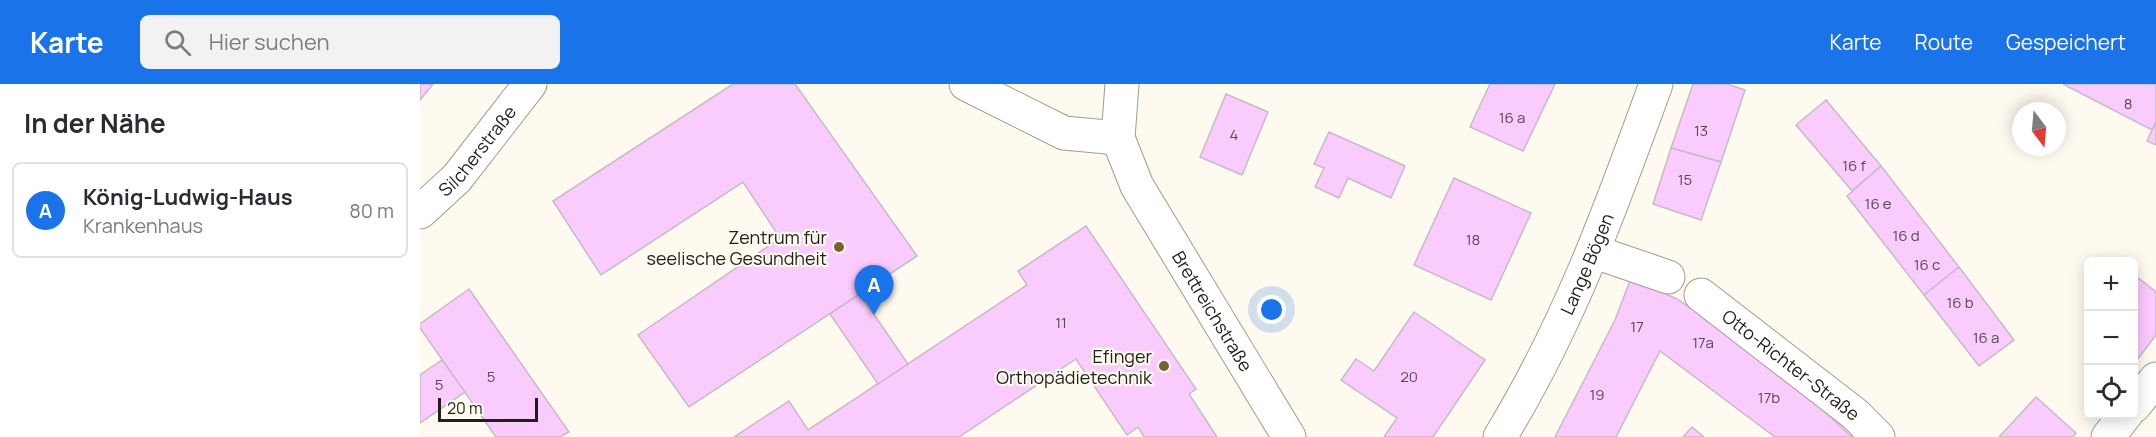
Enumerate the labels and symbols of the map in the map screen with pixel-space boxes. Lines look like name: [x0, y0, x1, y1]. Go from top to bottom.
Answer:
house number: 8: [2124, 93, 2132, 114]
street label: Silcherstraße: [433, 100, 521, 202]
north arrow: [2012, 102, 2066, 156]
house number: 16 a: [1499, 107, 1525, 128]
house number: 13: [1694, 120, 1708, 141]
house number: 4: [1230, 124, 1239, 145]
house number: 16 f: [1842, 155, 1866, 176]
house number: 15: [1678, 169, 1692, 190]
house number: 16 e: [1865, 193, 1892, 214]
street label: Lange Bögen: [1555, 209, 1619, 318]
place label: Zentrum für seelische Gesundheit: [647, 225, 828, 270]
house number: 16 d: [1892, 225, 1920, 246]
house number: 18: [1466, 229, 1480, 250]
marker: Zentrum für seelische Gesundheit: [832, 240, 846, 254]
street label: Brettreichstraße: [1167, 246, 1259, 376]
house number: 16 c: [1914, 254, 1940, 275]
pin: A: [854, 266, 894, 315]
house number: 16 b: [1946, 292, 1974, 313]
your location: [1257, 295, 1286, 324]
street label: Otto-Richter-Straße: [1717, 304, 1865, 426]
house number: 11: [1055, 312, 1067, 333]
house number: 17: [1630, 316, 1644, 337]
house number: 16 a: [1973, 327, 1999, 348]
house number: 17a: [1692, 332, 1714, 353]
place label: Efinger Orthopädietechnik: [996, 344, 1153, 389]
marker: Efinger Orthopädietechnik: [1157, 359, 1171, 373]
house number: 5: [487, 366, 495, 387]
house number: 20: [1400, 366, 1418, 387]
house number: 5: [435, 374, 443, 395]
house number: 19: [1589, 384, 1605, 405]
house number: 17b: [1758, 387, 1780, 408]
scale bar: [438, 395, 538, 422]

